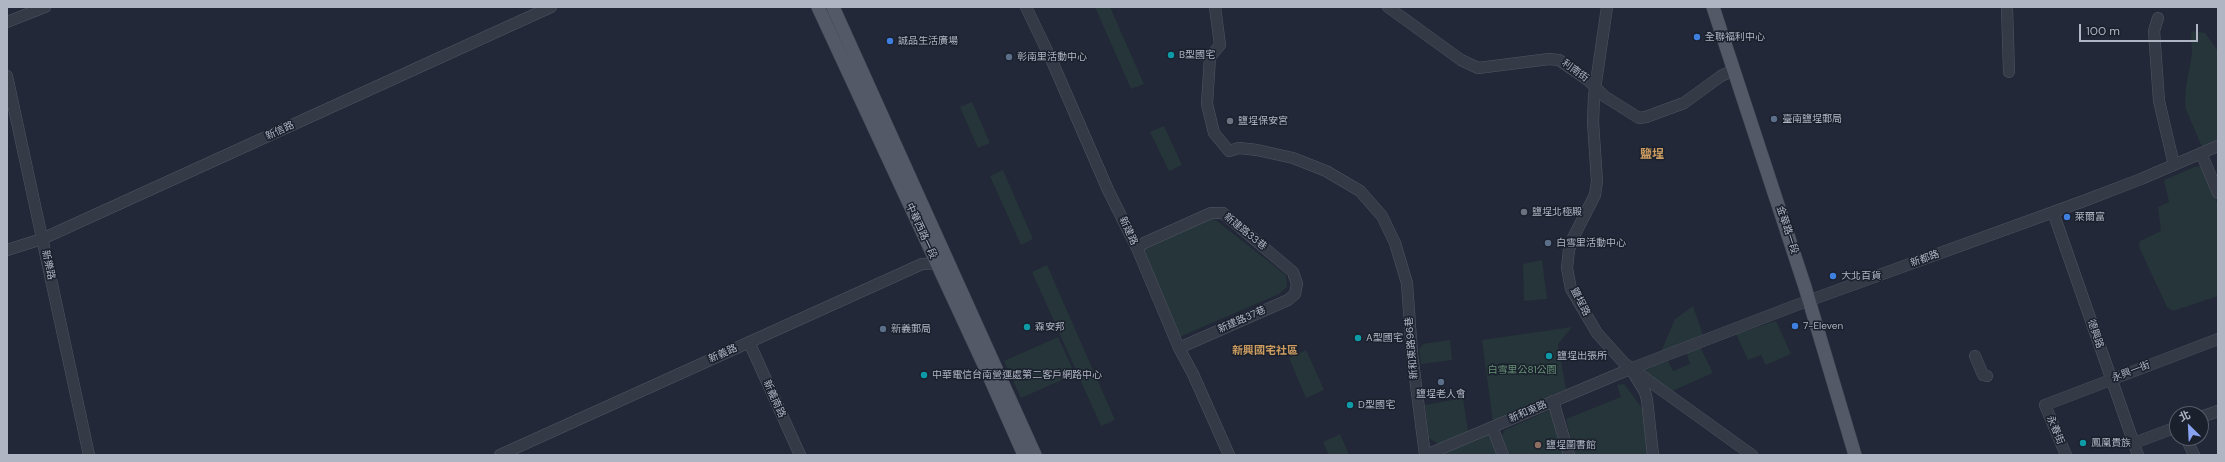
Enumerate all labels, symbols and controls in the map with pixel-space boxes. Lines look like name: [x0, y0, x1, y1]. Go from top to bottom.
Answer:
scale bar: [2081, 16, 2200, 42]
text: 100 m: [2086, 23, 2120, 39]
place label: 全聯福利中心: [1705, 31, 1765, 43]
marker: 全聯福利中心: [1692, 32, 1702, 42]
place label: 誠品生活廣場: [898, 35, 958, 47]
marker: 誠品生活廣場: [885, 36, 895, 46]
place label: B型國宅: [1179, 49, 1215, 61]
marker: B型國宅: [1166, 50, 1176, 60]
place label: 彰南里活動中心: [1017, 51, 1087, 63]
marker: 彰南里活動中心: [1004, 52, 1014, 62]
street label: 利南街: [1559, 57, 1591, 85]
place label: 臺南鹽埕郵局: [1782, 113, 1842, 125]
marker: 臺南鹽埕郵局: [1769, 114, 1779, 124]
place label: 鹽埕保安宮: [1238, 115, 1288, 127]
marker: 鹽埕保安宮: [1225, 116, 1235, 126]
street label: 新信路: [264, 119, 296, 143]
district label: 鹽埕: [1640, 148, 1664, 162]
street label: 中華西路一段: [903, 201, 939, 261]
street label: 金華路一段: [1774, 204, 1800, 256]
place label: 鹽埕北極殿: [1532, 206, 1582, 218]
marker: 鹽埕北極殿: [1519, 207, 1529, 217]
street label: 新建路33巷: [1221, 211, 1269, 253]
place label: 萊爾富: [2075, 211, 2105, 223]
marker: 萊爾富: [2062, 212, 2072, 222]
street label: 新建路: [1116, 215, 1140, 247]
place label: 白雪里活動中心: [1556, 237, 1626, 249]
marker: 白雪里活動中心: [1543, 238, 1553, 248]
street label: 新都路: [1909, 248, 1941, 270]
street label: 新樂路: [39, 249, 57, 281]
place label: 大北百貨: [1841, 270, 1881, 282]
marker: 大北百貨: [1828, 271, 1838, 281]
street label: 鹽埕路: [1568, 286, 1592, 318]
street label: 新建路37巷: [1216, 304, 1268, 336]
street label: 新和東路96巷: [1403, 316, 1421, 380]
street label: 德興路: [2084, 318, 2106, 350]
place label: 7-Eleven: [1803, 320, 1843, 332]
place label: 森安邦: [1035, 321, 1065, 333]
marker: 7-Eleven: [1790, 321, 1800, 331]
marker: 森安邦: [1022, 322, 1032, 332]
place label: 新義郵局: [891, 323, 931, 335]
marker: 新義郵局: [878, 324, 888, 334]
place label: A型國宅: [1366, 332, 1403, 344]
marker: A型國宅: [1353, 333, 1363, 343]
street label: 新義路: [707, 342, 739, 366]
district label: 新興國宅社區: [1232, 344, 1298, 358]
place label: 鹽埕出張所: [1557, 350, 1607, 362]
marker: 鹽埕出張所: [1544, 351, 1554, 361]
street label: 永興一街: [2110, 359, 2152, 385]
park label: 白雪里公81公園: [1488, 364, 1556, 376]
place label: 中華電信台南營運處第二客戶網路中心: [932, 369, 1102, 381]
marker: 中華電信台南營運處第二客戶網路中心: [919, 370, 929, 380]
marker: 鹽埕老人會: [1436, 377, 1446, 387]
street label: 新義南路: [760, 378, 788, 420]
place label: 鹽埕老人會: [1416, 388, 1466, 400]
place label: D型國宅: [1358, 399, 1395, 411]
street label: 新和東路: [1507, 399, 1549, 425]
marker: D型國宅: [1345, 400, 1355, 410]
north arrow: [2169, 406, 2209, 446]
text: 北: [2177, 407, 2192, 425]
street label: 永春街: [2044, 414, 2066, 446]
place label: 鳳凰貴族: [2091, 437, 2131, 449]
marker: 鳳凰貴族: [2078, 438, 2088, 448]
place label: 鹽埕圖書館: [1546, 439, 1596, 451]
marker: 鹽埕圖書館: [1533, 440, 1543, 450]

